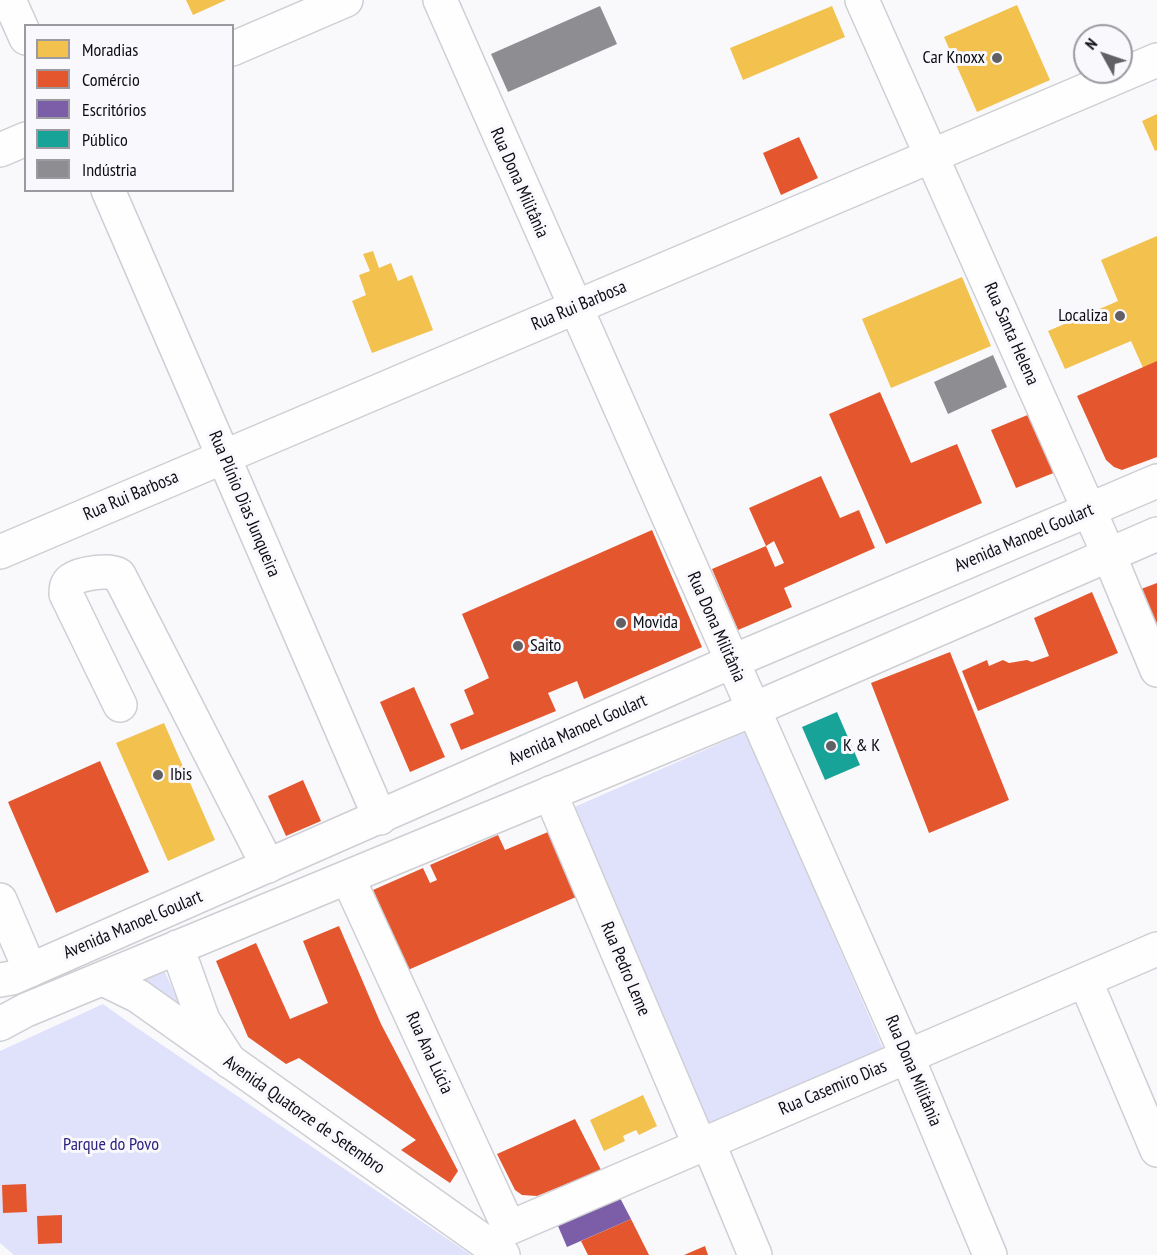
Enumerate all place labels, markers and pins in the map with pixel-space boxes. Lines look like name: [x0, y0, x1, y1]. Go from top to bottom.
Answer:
place label: Car Knoxx: [923, 47, 985, 69]
marker: Car Knoxx: [990, 51, 1004, 65]
place label: Localiza: [1058, 305, 1108, 327]
marker: Localiza: [1113, 309, 1127, 323]
place label: Movida: [633, 612, 678, 634]
marker: Movida: [614, 616, 628, 630]
place label: Saito: [530, 635, 561, 657]
marker: Saito: [511, 639, 525, 653]
place label: K & K: [843, 735, 880, 757]
marker: K & K: [824, 739, 838, 753]
place label: Ibis: [170, 764, 192, 786]
marker: Ibis: [151, 768, 165, 782]

